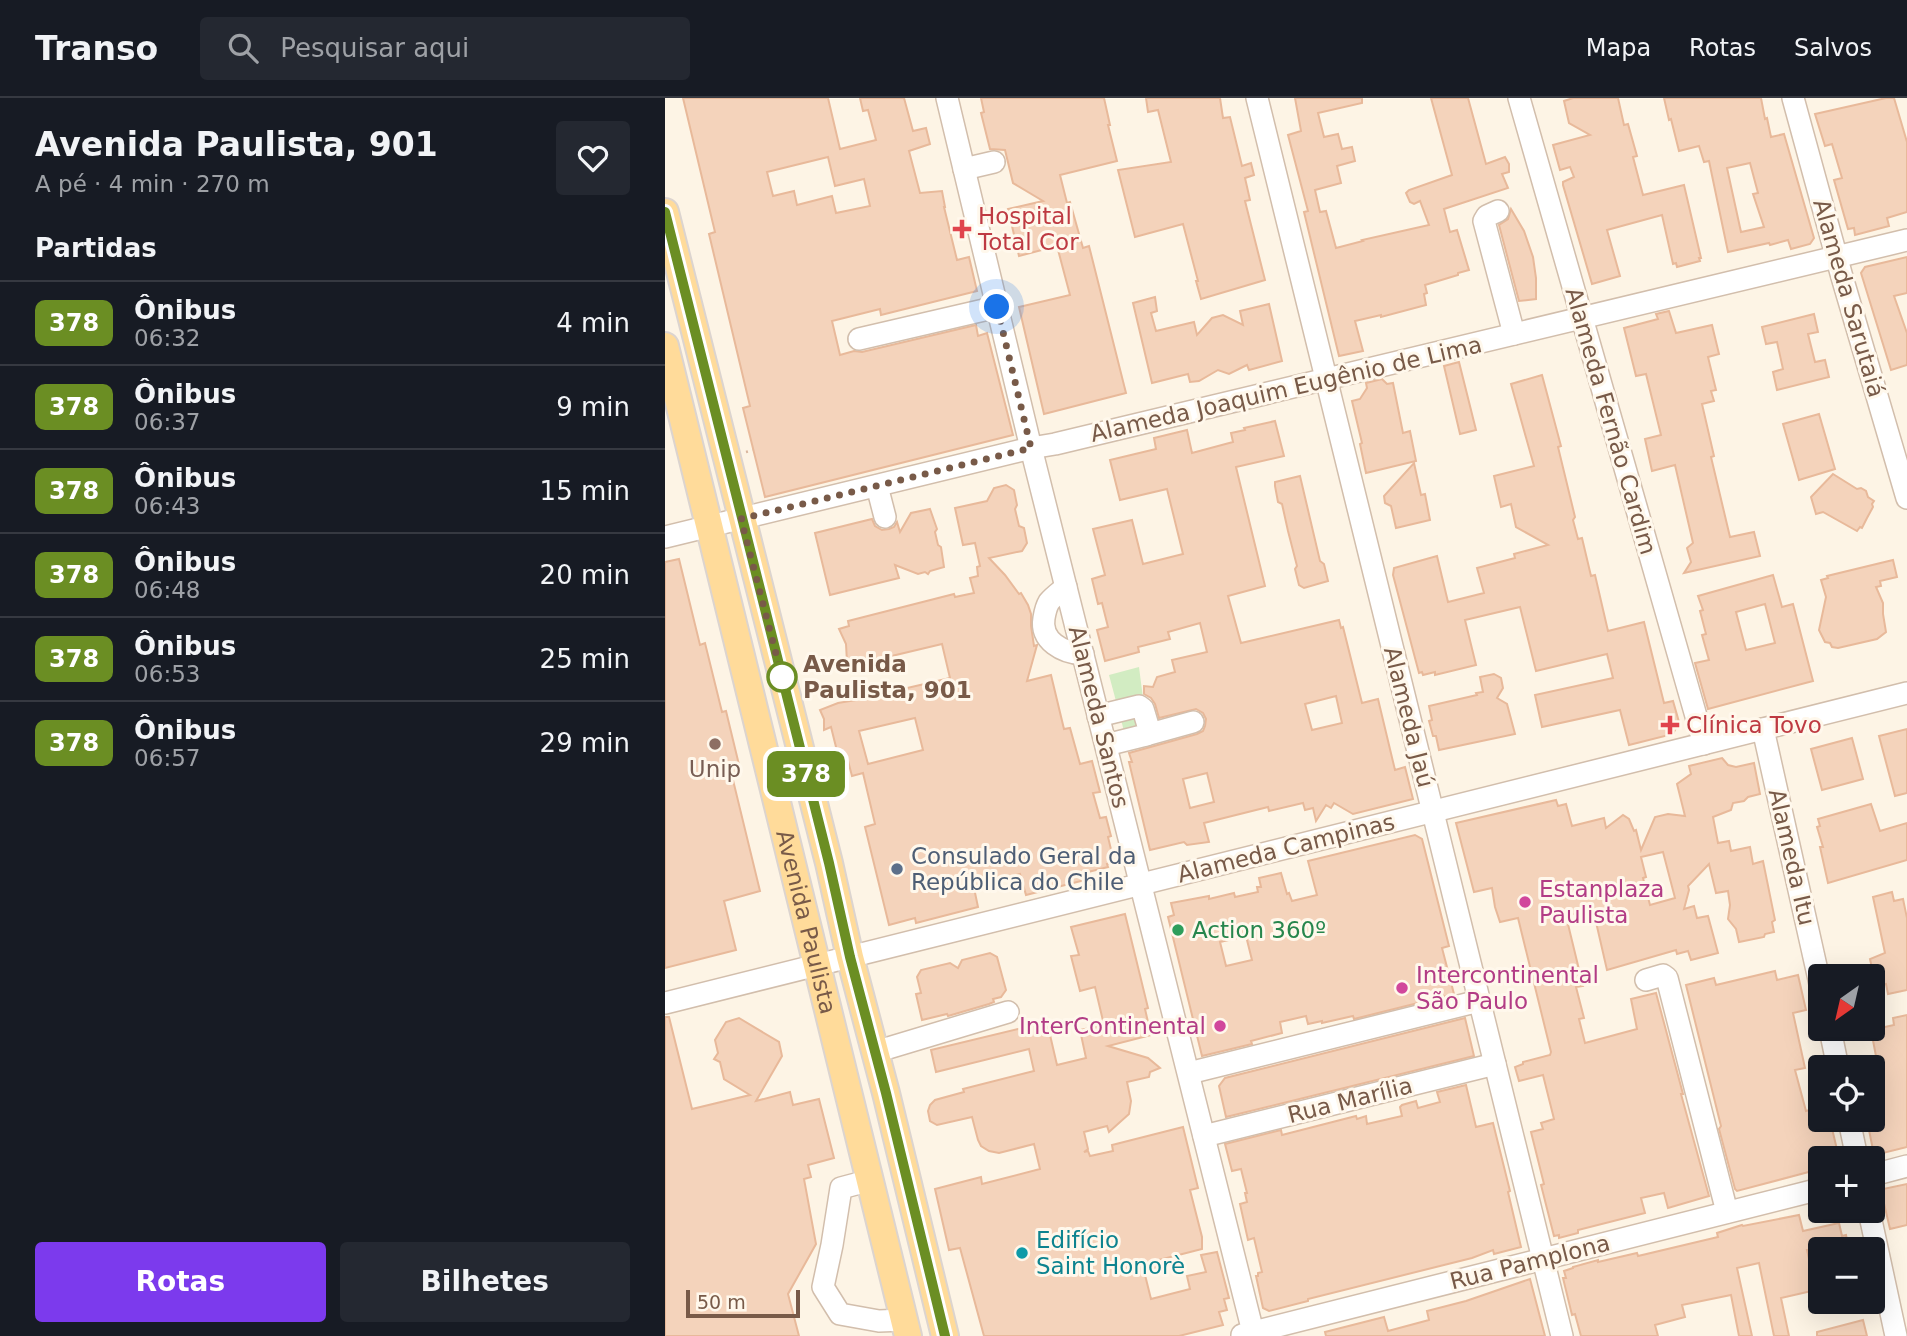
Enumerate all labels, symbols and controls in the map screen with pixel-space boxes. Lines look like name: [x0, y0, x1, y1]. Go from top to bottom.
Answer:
search box: [200, 17, 690, 80]
text: Transo: [35, 29, 158, 68]
icon: search: [224, 29, 262, 67]
text: Pesquisar aqui: [280, 33, 469, 63]
text: Mapa: [1586, 34, 1651, 62]
text: Rotas: [1689, 34, 1756, 62]
text: Salvos: [1794, 34, 1872, 62]
button: heart: [556, 121, 630, 195]
text: Avenida Paulista, 901: [35, 125, 438, 164]
text: A pé · 4 min · 270 m: [35, 171, 270, 197]
street label: Alameda Sarutaiá: [1808, 196, 1890, 400]
place label: Hospital Total Cor: [977, 203, 1079, 255]
marker: Hospital Total Cor: [952, 219, 972, 239]
text: Partidas: [35, 233, 157, 263]
street label: Alameda Fernão Cardim: [1560, 284, 1662, 558]
your location: [979, 289, 1014, 324]
text: Ônibus: [134, 295, 236, 325]
text: 4 min: [556, 308, 630, 338]
text: 378: [49, 309, 99, 337]
text: 06:32: [134, 325, 200, 351]
street label: Alameda Joaquim Eugênio de Lima: [1088, 331, 1484, 447]
text: Ônibus: [134, 379, 236, 409]
text: 9 min: [556, 392, 630, 422]
text: 378: [49, 393, 99, 421]
text: 06:37: [134, 409, 200, 435]
text: Ônibus: [134, 463, 236, 493]
text: 15 min: [540, 476, 630, 506]
text: 378: [49, 477, 99, 505]
text: 06:43: [134, 493, 200, 519]
text: Ônibus: [134, 547, 236, 577]
text: 20 min: [540, 560, 630, 590]
text: 378: [49, 561, 99, 589]
text: 06:48: [134, 577, 200, 603]
street label: Alameda Santos: [1064, 623, 1134, 811]
text: Ônibus: [134, 631, 236, 661]
text: 25 min: [540, 644, 630, 674]
street label: Alameda Jaú: [1379, 644, 1439, 790]
text: 378: [49, 645, 99, 673]
place label: Avenida Paulista, 901: [803, 651, 972, 703]
text: 06:53: [134, 661, 200, 687]
marker: Avenida Paulista, 901: [767, 662, 797, 692]
place label: Clínica Tovo: [1686, 712, 1822, 738]
text: Ônibus: [134, 715, 236, 745]
marker: Clínica Tovo: [1660, 715, 1680, 735]
text: 29 min: [540, 728, 630, 758]
text: 378: [49, 729, 99, 757]
marker: Unip: [707, 736, 723, 752]
text: 06:57: [134, 745, 200, 771]
line badge: 378: [766, 751, 846, 797]
place label: Unip: [689, 756, 741, 782]
text: 378: [781, 760, 831, 788]
street label: Alameda Itu: [1764, 786, 1820, 928]
street label: Alameda Campinas: [1175, 808, 1397, 888]
street label: Avenida Paulista: [771, 827, 841, 1017]
place label: Consulado Geral da República do Chile: [911, 843, 1137, 895]
marker: Consulado Geral da República do Chile: [889, 861, 905, 877]
place label: Estanplaza Paulista: [1539, 876, 1664, 928]
marker: Estanplaza Paulista: [1517, 894, 1533, 910]
place label: Action 360º: [1192, 917, 1326, 943]
marker: Action 360º: [1170, 922, 1186, 938]
place label: Intercontinental São Paulo: [1416, 962, 1599, 1014]
north arrow: [1808, 964, 1885, 1041]
map controls: [1808, 964, 1885, 1314]
marker: Intercontinental São Paulo: [1394, 980, 1410, 996]
place label: InterContinental: [1019, 1013, 1206, 1039]
marker: InterContinental: [1212, 1018, 1228, 1034]
button: locate: [1808, 1055, 1885, 1132]
street label: Rua Marília: [1285, 1072, 1415, 1128]
button: +: [1808, 1146, 1885, 1223]
place label: Edifício Saint Honorè: [1036, 1227, 1185, 1279]
street label: Rua Pamplona: [1447, 1230, 1613, 1294]
button: −: [1808, 1237, 1885, 1314]
button: Rotas: [35, 1242, 326, 1322]
button: Bilhetes: [340, 1242, 630, 1322]
marker: Edifício Saint Honorè: [1014, 1245, 1030, 1261]
scale bar: [686, 1287, 800, 1319]
text: 50 m: [697, 1291, 746, 1313]

